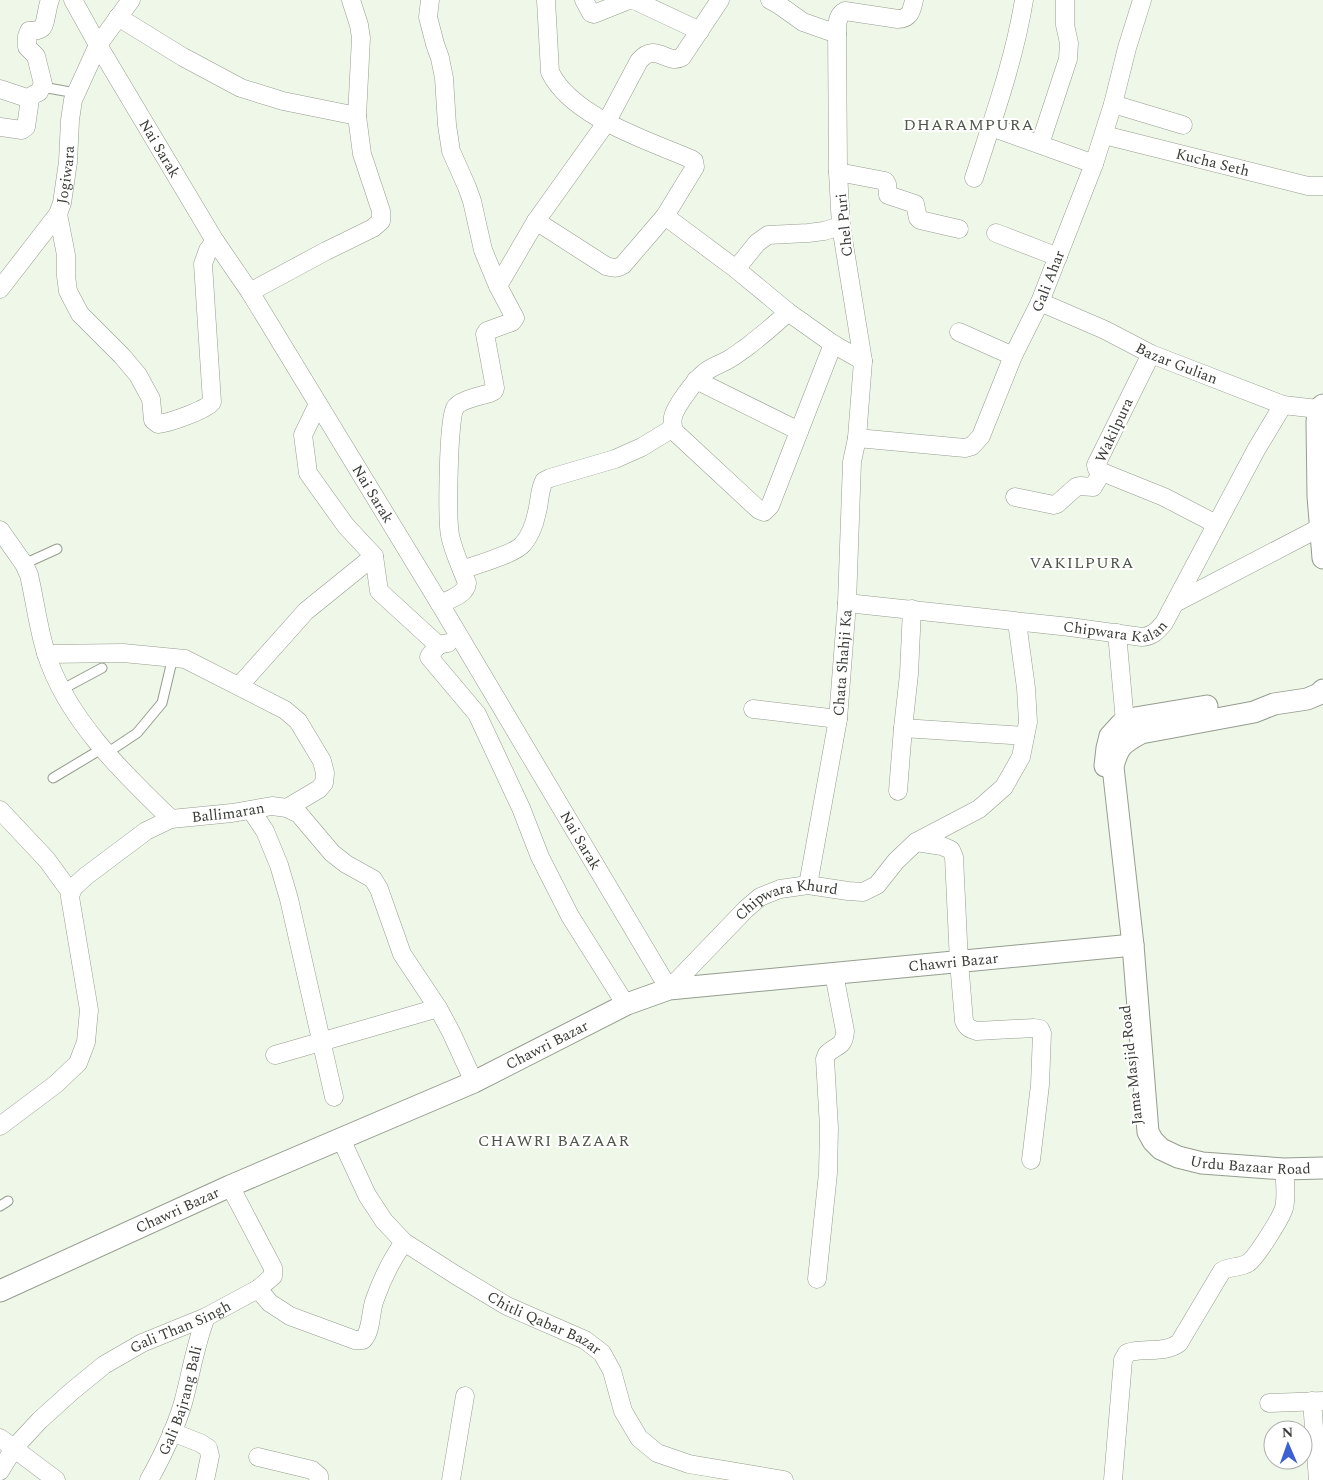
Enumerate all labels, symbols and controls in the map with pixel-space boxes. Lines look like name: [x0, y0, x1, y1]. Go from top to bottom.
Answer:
district label: DHARAMPURA: [904, 113, 1034, 137]
street label: Nai Sarak: [133, 115, 186, 183]
street label: Kucha Seth: [1173, 142, 1252, 183]
street label: Jogiwara: [51, 144, 81, 206]
street label: Chel Puri: [830, 192, 859, 258]
street label: Gali Ahar: [1026, 247, 1071, 316]
street label: Bazar Gulian: [1131, 337, 1221, 391]
street label: Wakilpura: [1089, 393, 1140, 466]
street label: Nai Sarak: [346, 460, 399, 528]
district label: VAKILPURA: [1030, 551, 1134, 575]
street label: Chata Shahji Ka: [827, 608, 859, 717]
street label: Chipwara Kalan: [1062, 615, 1173, 649]
street label: Ballimaran: [191, 796, 266, 829]
street label: Nai Sarak: [554, 807, 607, 875]
street label: Chipwara Khurd: [730, 874, 839, 926]
street label: Chawri Bazar: [907, 947, 999, 978]
street label: Jama Masjid Road: [1114, 1004, 1149, 1126]
street label: Chawri Bazar: [502, 1014, 593, 1076]
district label: CHAWRI BAZAAR: [478, 1129, 630, 1153]
street label: Urdu Bazaar Road: [1187, 1149, 1311, 1181]
street label: Chawri Bazar: [132, 1181, 223, 1240]
street label: Chitli Qabar Bazar: [482, 1285, 606, 1361]
street label: Gali Than Singh: [126, 1295, 235, 1360]
street label: Gali Bajrang Bali: [153, 1343, 208, 1459]
north arrow: [1263, 1420, 1313, 1470]
text: N: [1281, 1422, 1294, 1443]

